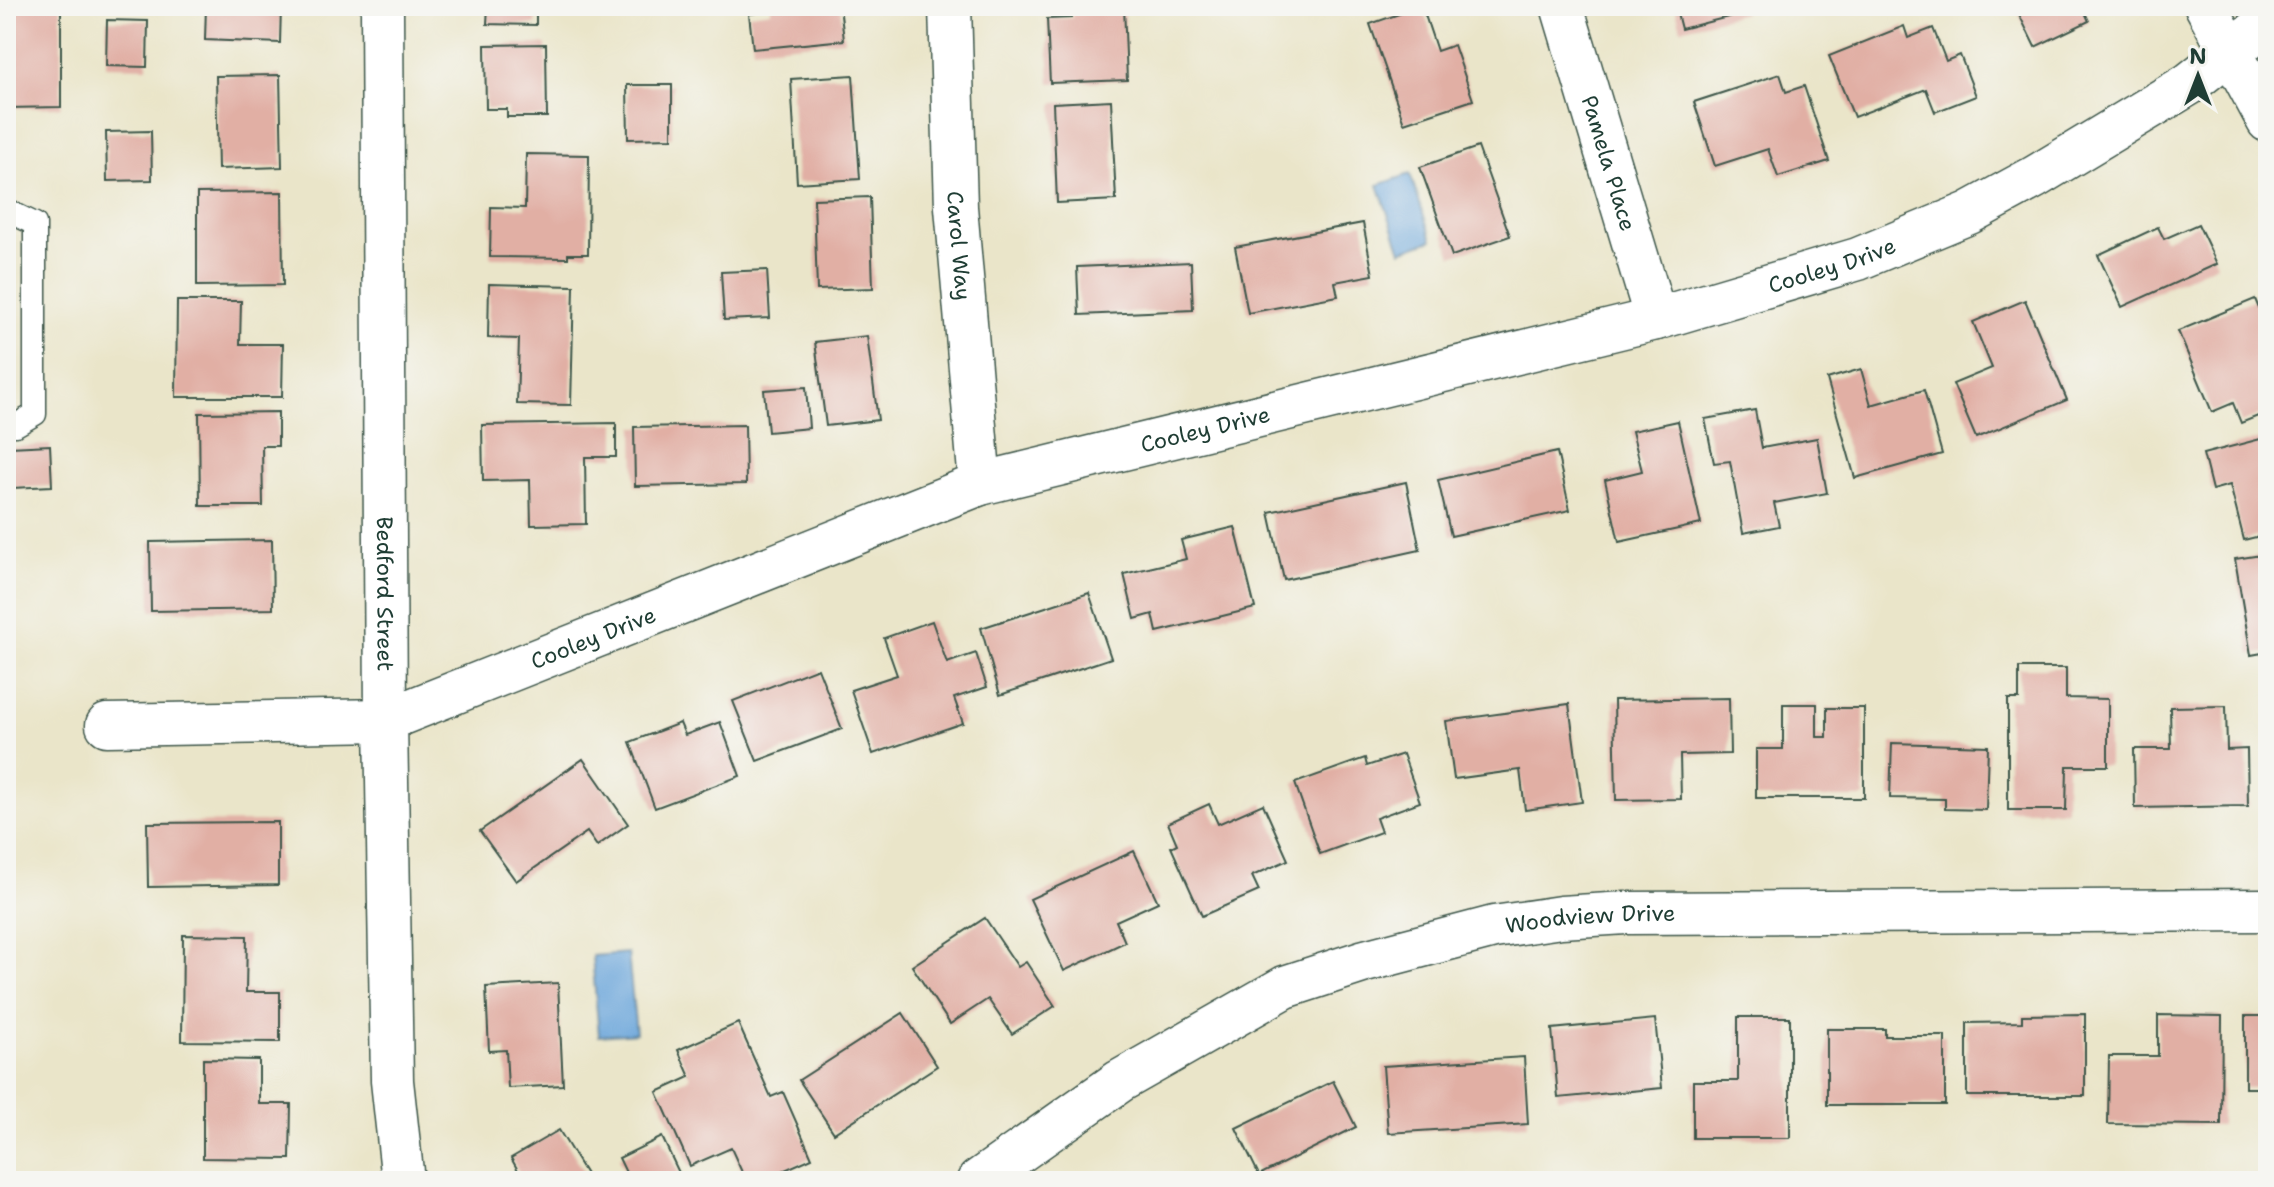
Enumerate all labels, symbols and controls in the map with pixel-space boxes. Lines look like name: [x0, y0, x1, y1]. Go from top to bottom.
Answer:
north arrow: [2158, 36, 2238, 116]
text: N: [2189, 42, 2207, 71]
street label: Pamela Place: [1575, 92, 1643, 235]
street label: Carol Way: [941, 191, 978, 302]
street label: Cooley Drive: [1765, 231, 1900, 300]
street label: Cooley Drive: [1138, 400, 1273, 459]
street label: Bedford Street: [370, 516, 400, 672]
street label: Cooley Drive: [526, 600, 660, 676]
street label: Woodview Drive: [1503, 899, 1676, 940]

